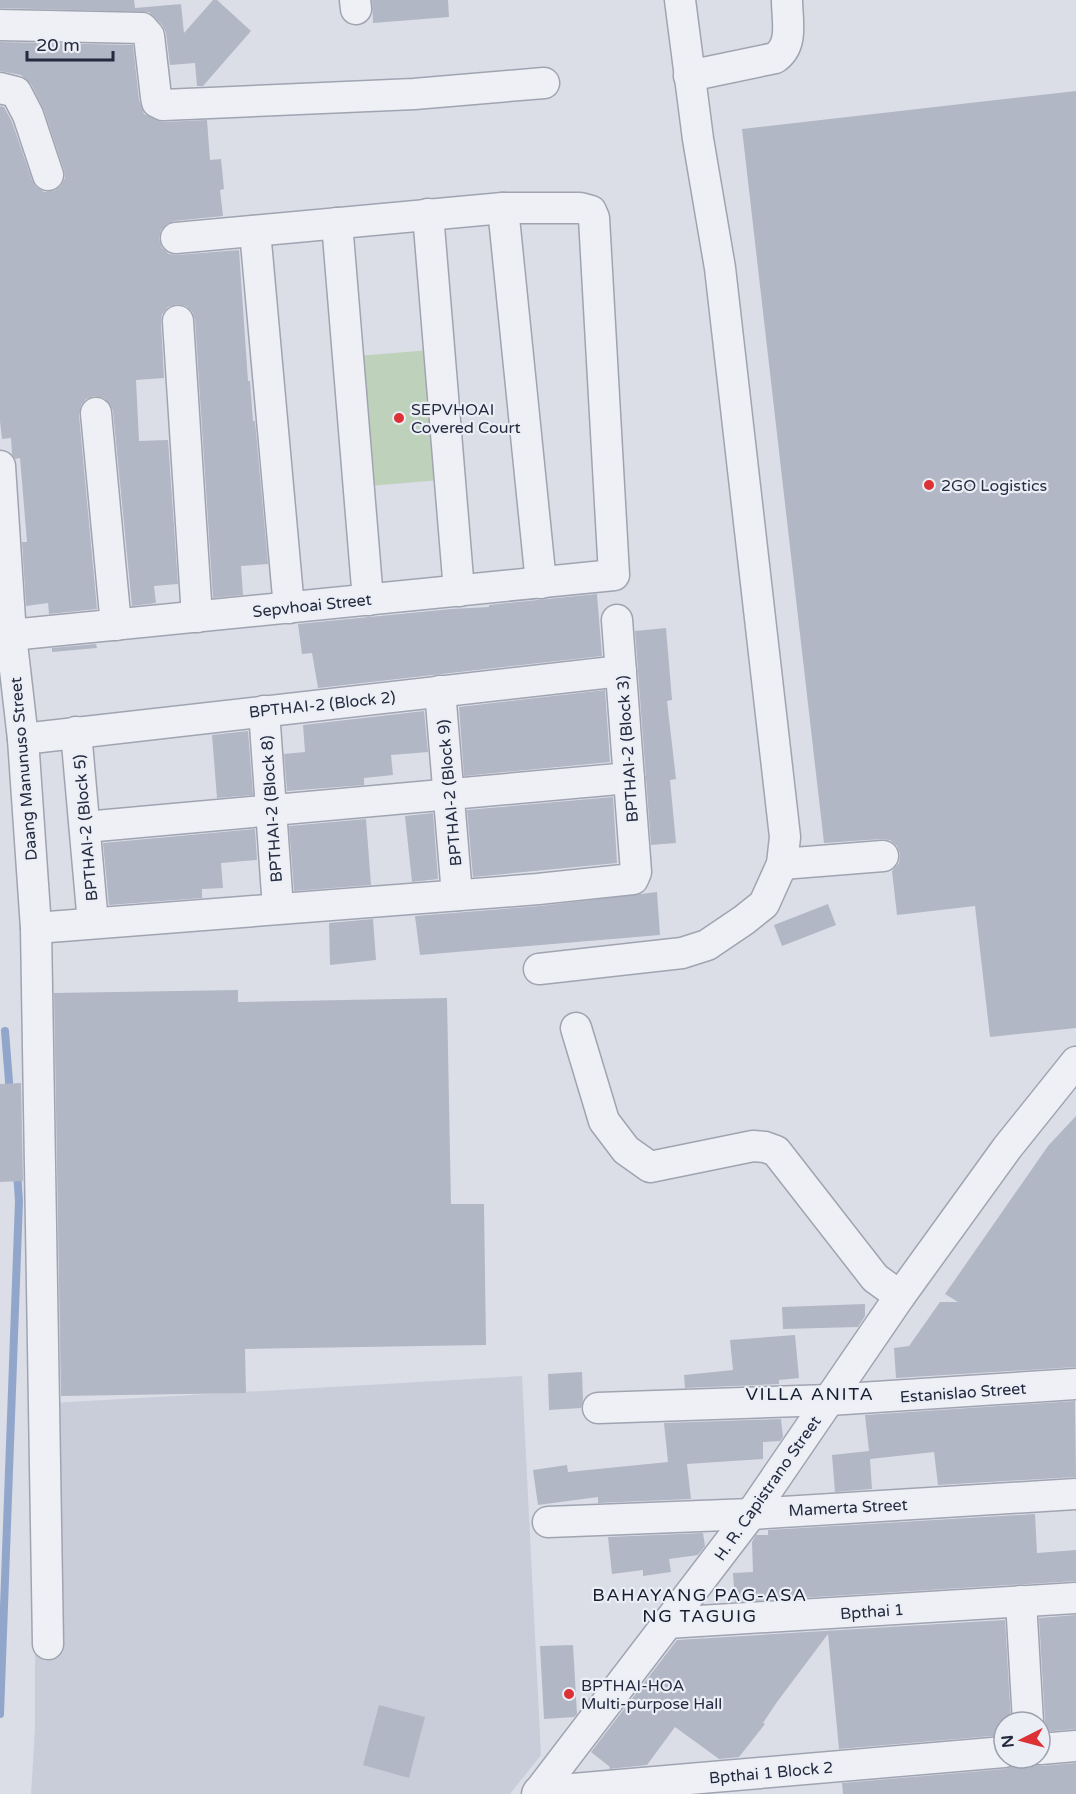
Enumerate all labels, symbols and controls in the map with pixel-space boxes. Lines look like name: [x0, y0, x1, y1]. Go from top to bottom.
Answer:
scale bar: [27, 24, 112, 62]
text: 20 m: [36, 34, 80, 56]
place label: SEPVHOAI Covered Court: [411, 400, 521, 438]
marker: SEPVHOAI Covered Court: [392, 411, 406, 425]
place label: 2GO Logistics: [941, 476, 1047, 496]
marker: 2GO Logistics: [922, 478, 936, 492]
street label: Sepvhoai Street: [252, 590, 373, 622]
street label: BPTHAI-2 (Block 3): [613, 675, 643, 823]
street label: Daang Manunuso Street: [6, 676, 42, 862]
street label: BPTHAI-2 (Block 2): [248, 687, 396, 723]
street label: BPTHAI-2 (Block 9): [434, 719, 466, 867]
street label: BPTHAI-2 (Block 8): [257, 735, 287, 883]
street label: BPTHAI-2 (Block 5): [70, 754, 102, 902]
street label: Estanislao Street: [899, 1379, 1027, 1407]
district label: VILLA ANITA: [746, 1383, 874, 1405]
street label: H. R. Capistrano Street: [710, 1412, 825, 1565]
street label: Mamerta Street: [788, 1495, 908, 1521]
district label: BAHAYANG PAG-ASA NG TAGUIG: [592, 1584, 808, 1627]
street label: Bpthai 1: [839, 1600, 905, 1624]
place label: BPTHAI-HOA Multi-purpose Hall: [581, 1676, 722, 1714]
marker: BPTHAI-HOA Multi-purpose Hall: [562, 1687, 576, 1701]
north arrow: [992, 1710, 1052, 1770]
text: N: [997, 1734, 1019, 1749]
street label: Bpthai 1 Block 2: [708, 1758, 834, 1788]

